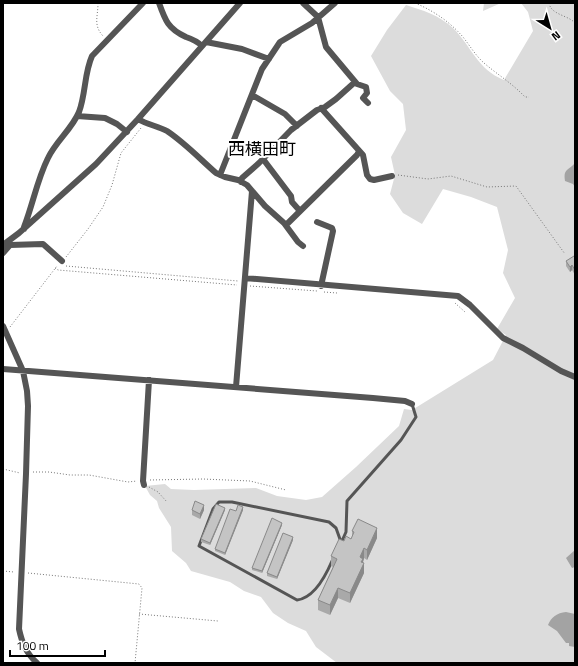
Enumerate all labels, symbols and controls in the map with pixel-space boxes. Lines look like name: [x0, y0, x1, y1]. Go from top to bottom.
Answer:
north arrow: [530, 8, 570, 48]
text: N: [548, 27, 564, 45]
district label: 西横田町: [228, 136, 296, 162]
scale bar: [10, 632, 105, 658]
text: 100 m: [16, 636, 49, 655]

